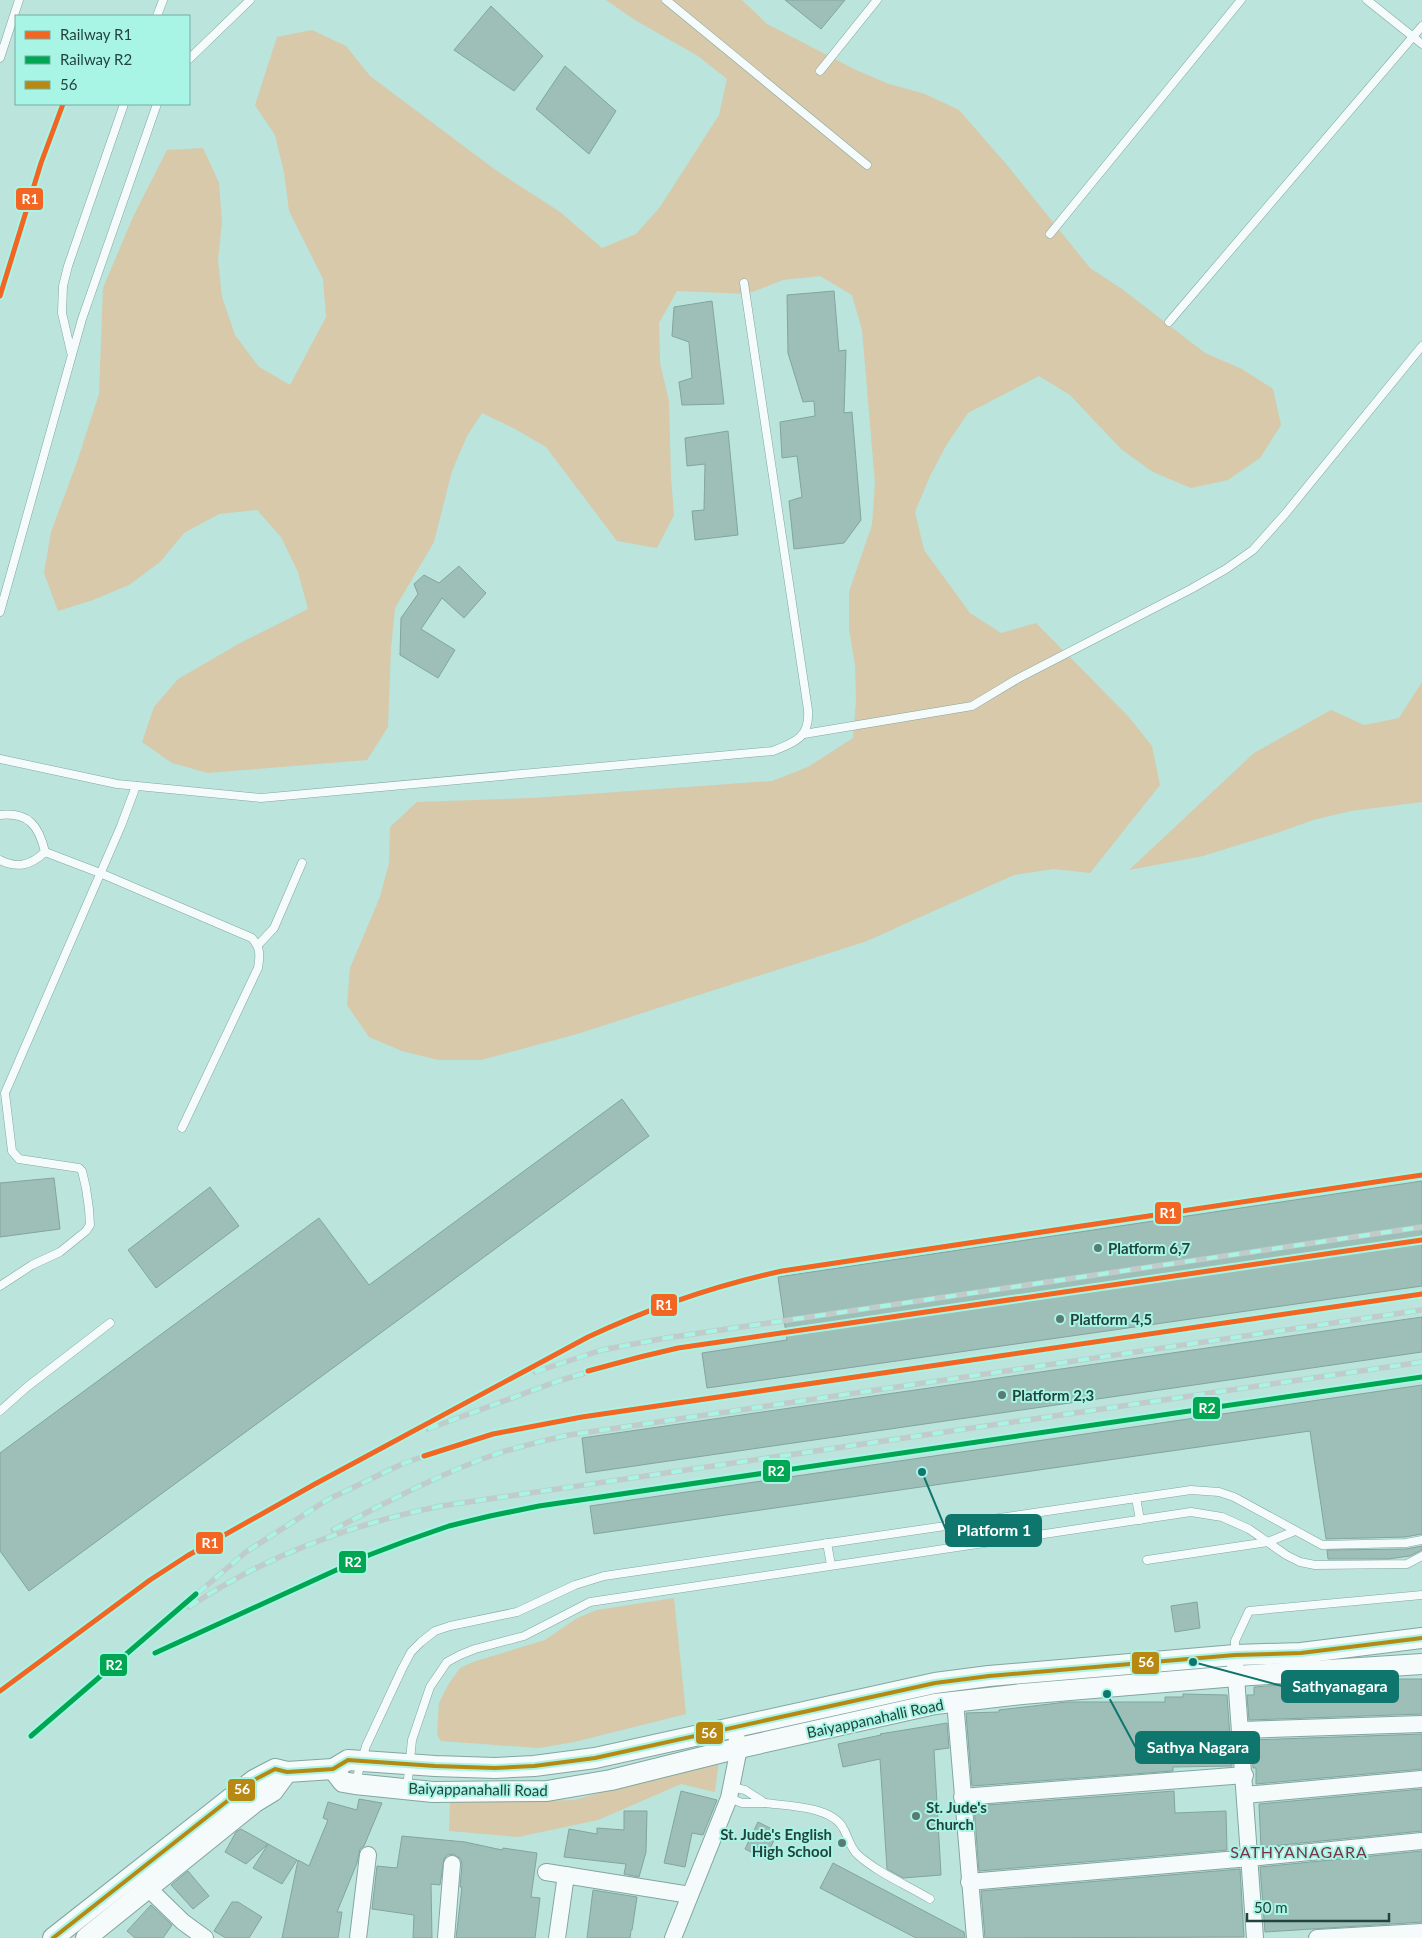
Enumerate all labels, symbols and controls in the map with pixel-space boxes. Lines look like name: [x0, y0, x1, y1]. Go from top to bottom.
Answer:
legend: [15, 15, 190, 105]
text: Railway R1: [60, 25, 132, 43]
text: Railway R2: [60, 50, 132, 68]
text: 56: [60, 75, 78, 93]
line badge: R1: [15, 187, 44, 211]
text: R1: [21, 190, 39, 207]
line badge: R1: [1154, 1201, 1182, 1225]
text: R1: [1159, 1204, 1177, 1221]
place label: Platform 6,7: [1108, 1239, 1190, 1257]
marker: Platform 6,7: [1092, 1242, 1104, 1254]
line badge: R1: [650, 1293, 678, 1317]
text: R1: [655, 1296, 673, 1313]
place label: Platform 4,5: [1070, 1310, 1152, 1328]
marker: Platform 4,5: [1054, 1313, 1066, 1325]
place label: Platform 2,3: [1012, 1386, 1094, 1404]
marker: Platform 2,3: [996, 1389, 1008, 1401]
line badge: R2: [1192, 1396, 1221, 1420]
text: R2: [1198, 1399, 1216, 1416]
line badge: R2: [762, 1459, 791, 1483]
text: R2: [767, 1462, 785, 1479]
callout: Platform 1: [946, 1515, 1041, 1546]
text: Platform 1: [957, 1520, 1031, 1539]
line badge: R1: [195, 1531, 224, 1555]
text: R1: [201, 1534, 219, 1551]
line badge: R2: [338, 1550, 367, 1574]
text: R2: [344, 1553, 362, 1570]
line badge: 56: [1131, 1651, 1160, 1675]
line badge: R2: [99, 1653, 128, 1677]
text: 56: [1138, 1653, 1154, 1670]
text: R2: [105, 1656, 123, 1673]
callout: Sathyanagara: [1282, 1671, 1398, 1702]
text: Sathyanagara: [1292, 1676, 1388, 1695]
street label: Baiyappanahalli Road: [805, 1695, 945, 1741]
line badge: 56: [695, 1721, 724, 1745]
text: 56: [701, 1724, 717, 1741]
callout: Sathya Nagara: [1136, 1732, 1259, 1763]
text: Sathya Nagara: [1147, 1737, 1249, 1756]
line badge: 56: [227, 1778, 256, 1802]
street label: Baiyappanahalli Road: [408, 1779, 548, 1799]
text: 56: [234, 1780, 250, 1797]
place label: St. Jude's Church: [926, 1798, 987, 1833]
marker: St. Jude's Church: [910, 1810, 922, 1822]
place label: St. Jude's English High School: [720, 1825, 832, 1860]
marker: St. Jude's English High School: [836, 1837, 848, 1849]
district label: SATHYANAGARA: [1230, 1842, 1368, 1861]
scale bar: [1247, 1890, 1390, 1922]
text: 50 m: [1254, 1898, 1288, 1916]

